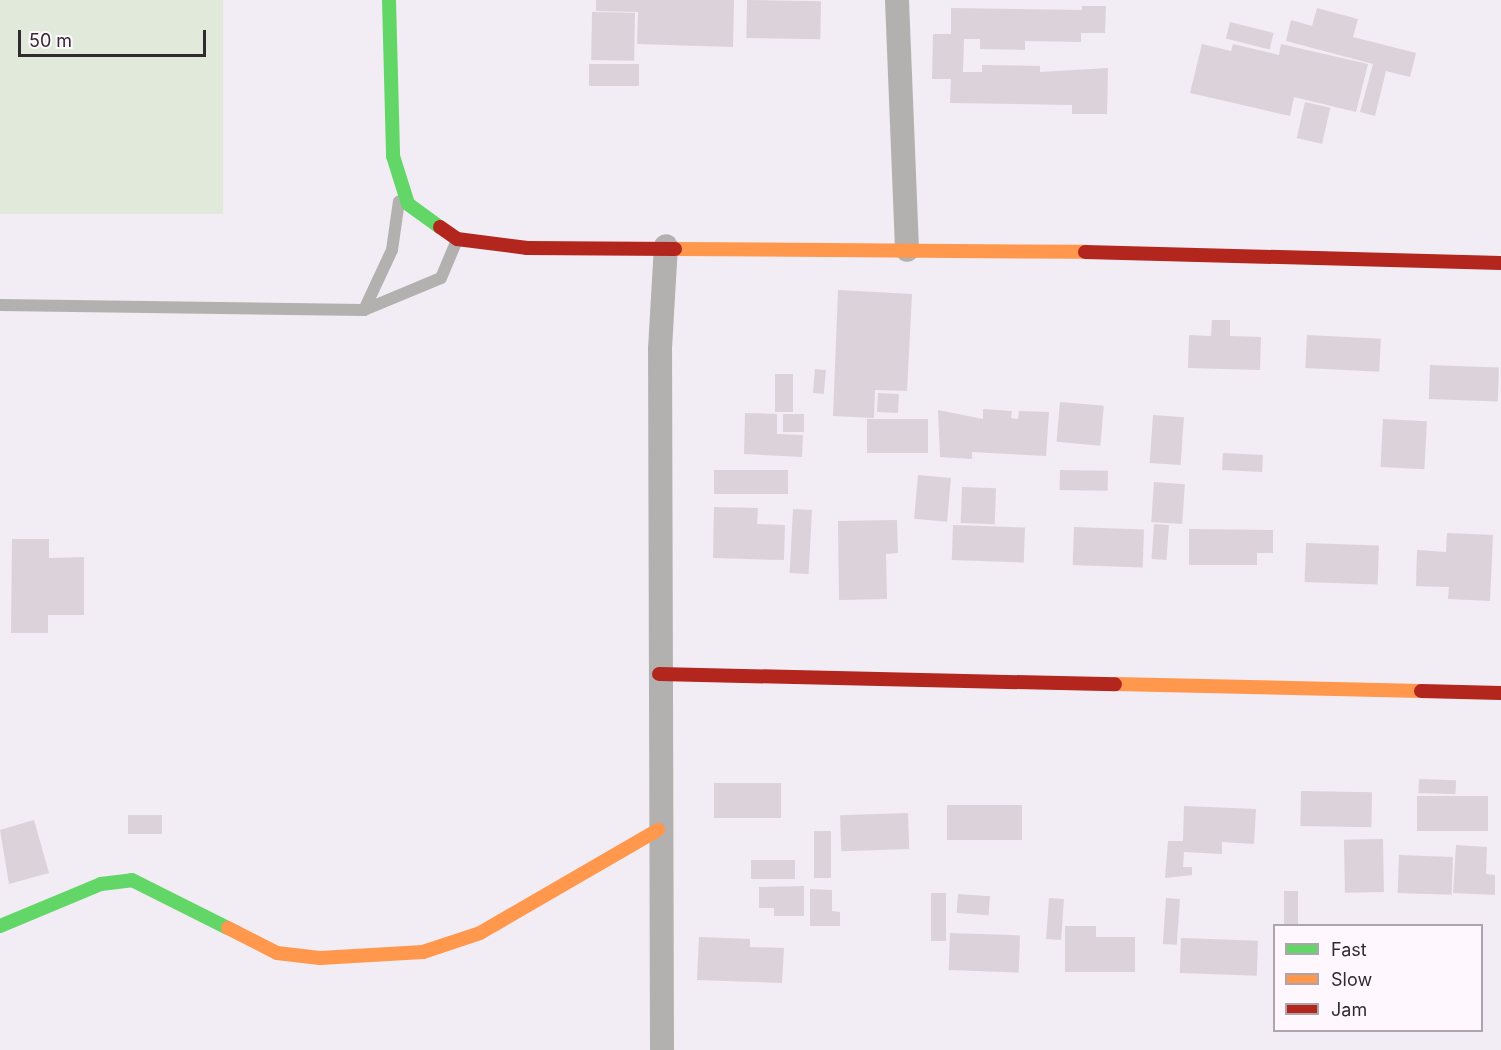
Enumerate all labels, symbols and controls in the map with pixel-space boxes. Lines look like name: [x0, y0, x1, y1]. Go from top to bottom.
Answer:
scale bar: [21, 18, 208, 56]
text: 50 m: [29, 30, 72, 51]
legend: [1273, 924, 1483, 1032]
text: Fast: [1331, 939, 1367, 960]
text: Slow: [1331, 969, 1372, 990]
text: Jam: [1331, 999, 1367, 1020]

